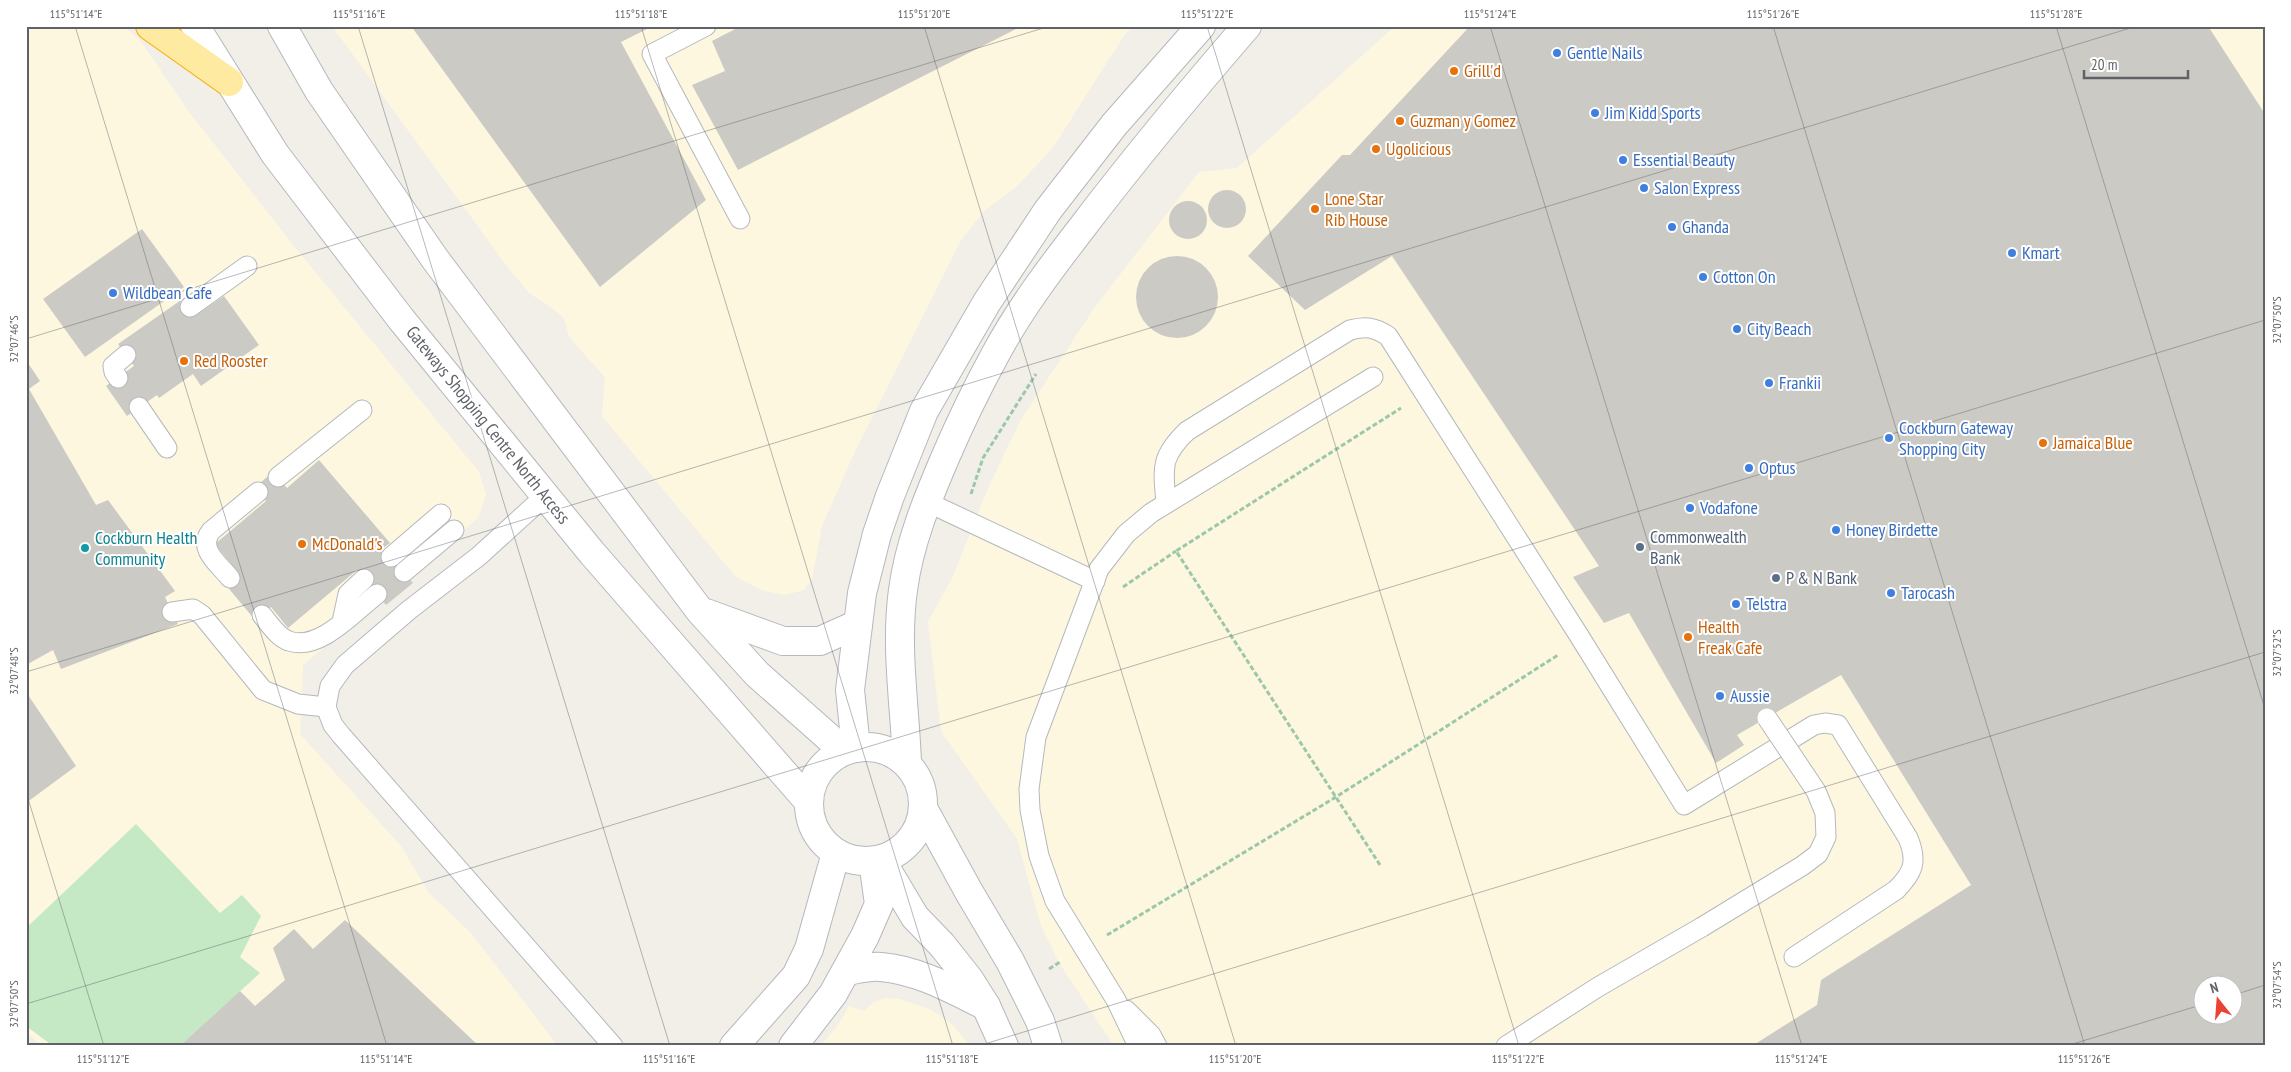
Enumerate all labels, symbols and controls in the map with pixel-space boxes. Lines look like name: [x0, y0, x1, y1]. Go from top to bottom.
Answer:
text: 115°51'14"E: [50, 6, 102, 21]
text: 115°51'16"E: [333, 6, 385, 21]
text: 115°51'18"E: [615, 6, 667, 21]
text: 115°51'20"E: [898, 6, 950, 21]
text: 115°51'22"E: [1181, 6, 1233, 21]
text: 115°51'24"E: [1464, 6, 1516, 21]
text: 115°51'26"E: [1747, 6, 1799, 21]
text: 115°51'28"E: [2030, 6, 2082, 21]
place label: Gentle Nails: [1567, 41, 1643, 64]
marker: Gentle Nails: [1551, 47, 1563, 59]
scale bar: [2084, 48, 2187, 80]
text: 20 m: [2091, 55, 2117, 74]
place label: Grill'd: [1464, 59, 1501, 82]
marker: Grill'd: [1448, 65, 1460, 77]
place label: Jim Kidd Sports: [1604, 101, 1701, 124]
marker: Jim Kidd Sports: [1589, 107, 1601, 119]
place label: Guzman y Gomez: [1410, 109, 1516, 132]
marker: Guzman y Gomez: [1394, 115, 1406, 127]
place label: Ugolicious: [1386, 137, 1451, 160]
marker: Ugolicious: [1370, 143, 1382, 155]
place label: Essential Beauty: [1633, 148, 1735, 171]
marker: Essential Beauty: [1617, 154, 1629, 166]
place label: Salon Express: [1654, 176, 1740, 199]
marker: Salon Express: [1638, 182, 1650, 194]
place label: Lone Star Rib House: [1325, 187, 1388, 231]
marker: Lone Star Rib House: [1309, 203, 1321, 215]
place label: Ghanda: [1682, 215, 1729, 238]
marker: Ghanda: [1666, 221, 1678, 233]
place label: Kmart: [2022, 241, 2060, 264]
marker: Kmart: [2006, 247, 2018, 259]
place label: Cotton On: [1713, 265, 1776, 288]
marker: Cotton On: [1697, 271, 1709, 283]
place label: Wildbean Cafe: [123, 281, 212, 304]
marker: Wildbean Cafe: [107, 287, 119, 299]
text: 32°07'50"S: [2269, 296, 2284, 344]
text: 32°07'46"S: [6, 315, 21, 363]
place label: City Beach: [1747, 317, 1812, 340]
street label: Gateways Shopping Centre North Access: [401, 321, 576, 528]
marker: City Beach: [1731, 323, 1743, 335]
place label: Red Rooster: [194, 349, 268, 372]
marker: Red Rooster: [178, 355, 190, 367]
place label: Frankii: [1779, 371, 1821, 394]
marker: Frankii: [1763, 377, 1775, 389]
place label: Cockburn Gateway Shopping City: [1899, 416, 2013, 460]
place label: Jamaica Blue: [2052, 431, 2133, 454]
marker: Cockburn Gateway Shopping City: [1883, 432, 1895, 444]
marker: Jamaica Blue: [2037, 437, 2049, 449]
place label: Optus: [1759, 456, 1796, 479]
marker: Optus: [1743, 462, 1755, 474]
place label: Vodafone: [1699, 496, 1758, 519]
marker: Vodafone: [1684, 502, 1696, 514]
place label: Honey Birdette: [1846, 518, 1938, 541]
marker: Honey Birdette: [1830, 524, 1842, 536]
place label: Commonwealth Bank: [1650, 525, 1747, 569]
place label: Cockburn Health Community: [95, 526, 198, 570]
place label: McDonald's: [312, 532, 383, 555]
marker: McDonald's: [296, 538, 308, 550]
marker: Commonwealth Bank: [1634, 541, 1646, 553]
marker: Cockburn Health Community: [79, 542, 91, 554]
place label: P & N Bank: [1786, 566, 1857, 589]
marker: P & N Bank: [1770, 572, 1782, 584]
place label: Tarocash: [1901, 581, 1955, 604]
marker: Tarocash: [1885, 587, 1897, 599]
place label: Telstra: [1746, 592, 1787, 615]
marker: Telstra: [1730, 598, 1742, 610]
place label: Health Freak Cafe: [1698, 615, 1763, 659]
text: 32°07'52"S: [2269, 629, 2284, 677]
marker: Health Freak Cafe: [1682, 631, 1694, 643]
text: 32°07'48"S: [6, 647, 21, 695]
place label: Aussie: [1730, 684, 1770, 707]
marker: Aussie: [1714, 690, 1726, 702]
text: 32°07'54"S: [2269, 961, 2284, 1009]
north arrow: [2194, 974, 2244, 1024]
text: N: [2208, 978, 2220, 997]
text: 32°07'50"S: [6, 980, 21, 1028]
text: 115°51'12"E: [77, 1051, 129, 1066]
text: 115°51'14"E: [360, 1051, 412, 1066]
text: 115°51'16"E: [643, 1051, 695, 1066]
text: 115°51'18"E: [926, 1051, 978, 1066]
text: 115°51'20"E: [1209, 1051, 1261, 1066]
text: 115°51'22"E: [1492, 1051, 1544, 1066]
text: 115°51'24"E: [1775, 1051, 1827, 1066]
text: 115°51'26"E: [2058, 1051, 2110, 1066]

